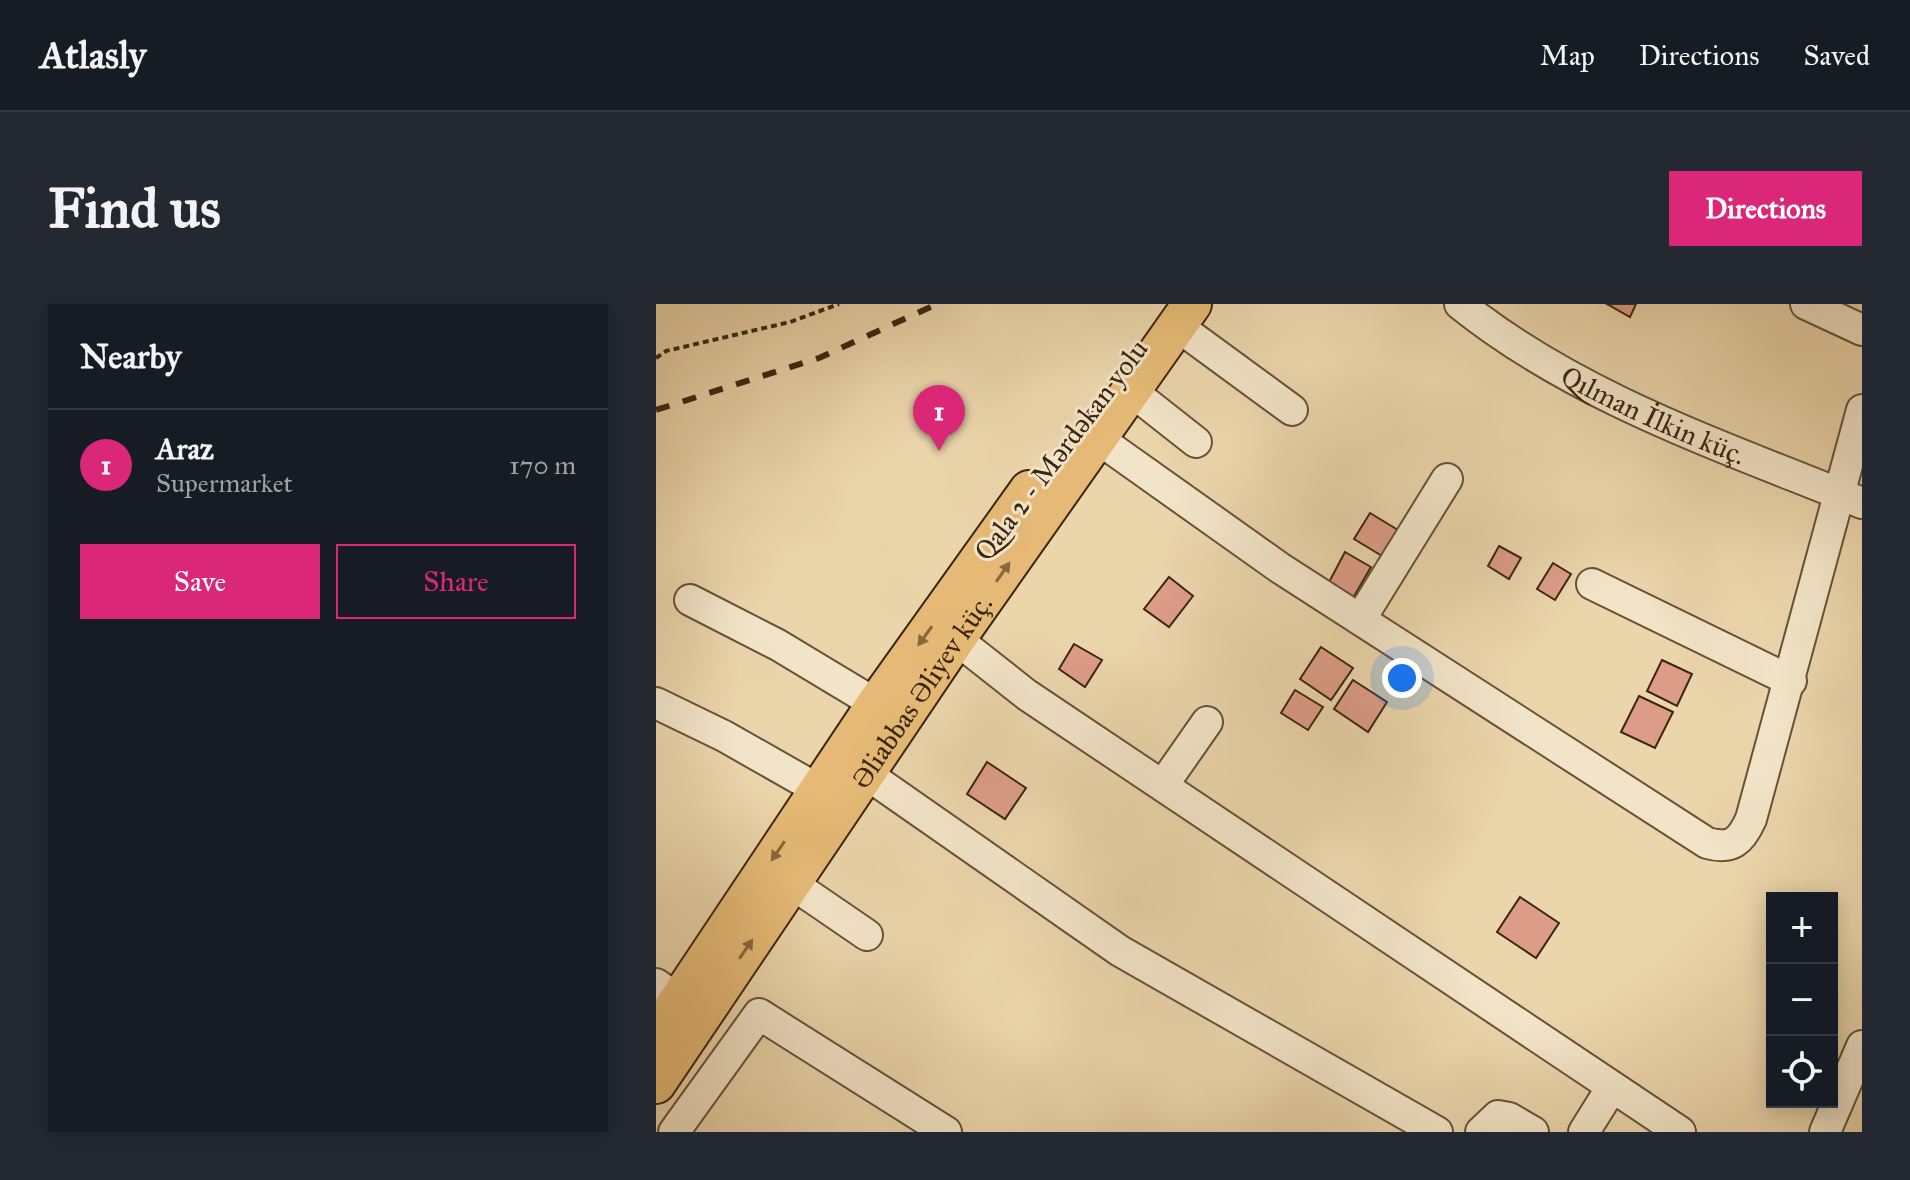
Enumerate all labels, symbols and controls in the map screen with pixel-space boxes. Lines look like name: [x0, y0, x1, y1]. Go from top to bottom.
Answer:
text: Atlasly: [40, 32, 146, 78]
text: Map: [1540, 38, 1595, 73]
text: Directions: [1639, 38, 1760, 73]
text: Saved: [1804, 38, 1870, 73]
button: Directions: [1669, 171, 1862, 246]
text: Find us: [48, 174, 221, 242]
street label: Qala 2 - Mərdəkan yolu: [966, 332, 1156, 568]
text: Nearby: [80, 336, 182, 377]
street label: Qılman İlkin küç.: [1555, 358, 1751, 472]
pin: 1: [913, 385, 965, 451]
text: Araz: [156, 431, 214, 467]
text: 1: [101, 449, 111, 481]
text: 170 m: [509, 449, 576, 481]
text: Supermarket: [156, 467, 293, 499]
button: Save: [80, 544, 320, 619]
button: Share: [336, 544, 576, 619]
one-way arrow: [995, 562, 1010, 583]
street label: Əliabbas Əliyev küç.: [843, 587, 1000, 795]
one-way arrow: [917, 626, 933, 646]
your location: [1382, 658, 1422, 698]
one-way arrow: [772, 840, 786, 862]
map controls: [1766, 892, 1838, 1108]
button: +: [1766, 892, 1838, 964]
one-way arrow: [739, 939, 754, 960]
button: −: [1766, 964, 1838, 1036]
button: locate: [1766, 1036, 1838, 1108]

